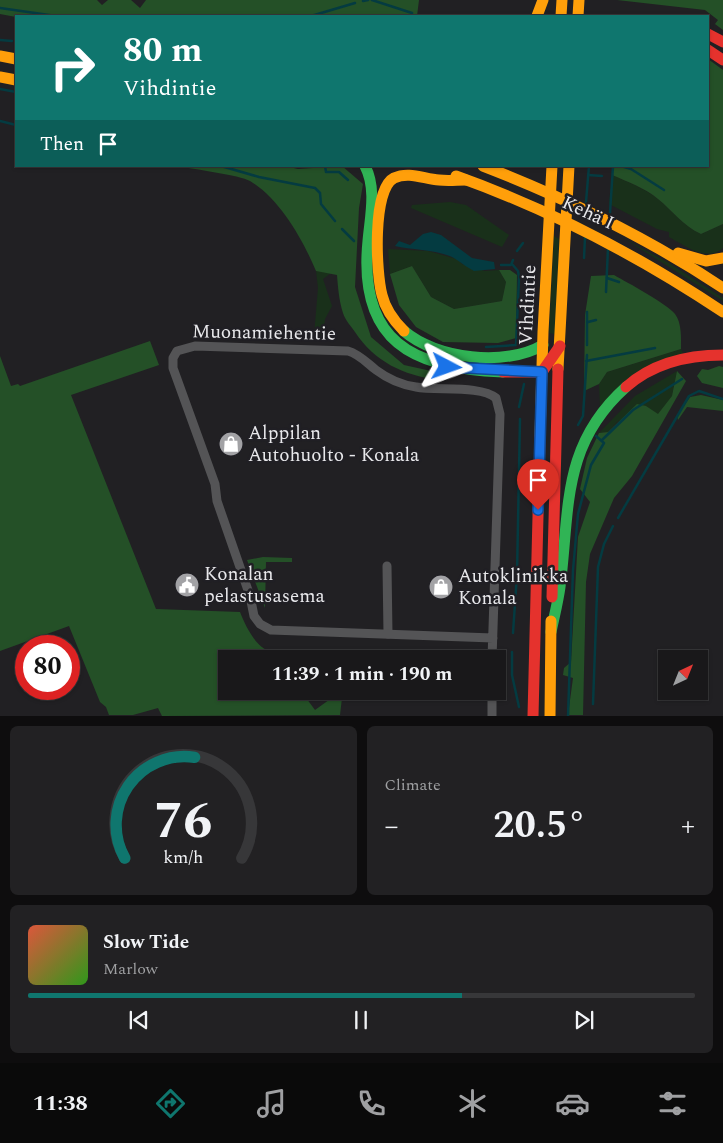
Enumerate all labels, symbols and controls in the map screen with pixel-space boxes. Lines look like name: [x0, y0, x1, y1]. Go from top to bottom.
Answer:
text: 80 m: [123, 24, 203, 77]
icon: right: [40, 35, 105, 100]
text: Vihdintie: [123, 72, 216, 105]
text: Then: [40, 130, 84, 159]
icon: arrive: [94, 130, 122, 158]
street label: Kehä I: [557, 188, 619, 238]
street label: Vihdintie: [511, 264, 545, 346]
street label: Muonamiehentie: [192, 317, 336, 349]
position arrow: [420, 340, 472, 392]
place label: Alppilan Autohuolto - Konala: [248, 419, 420, 470]
shop icon: Alppilan Autohuolto - Konala: [218, 431, 244, 457]
pin: [517, 459, 559, 510]
icon: arrive: [524, 466, 552, 494]
place label: Konalan pelastusasema: [204, 560, 325, 611]
place label: Autoklinikka Konala: [458, 562, 569, 613]
public building icon: Konalan pelastusasema: [174, 572, 200, 598]
shop icon: Autoklinikka Konala: [428, 574, 454, 600]
speed limit sign: 80: [15, 635, 80, 700]
north arrow: [658, 650, 708, 700]
map controls: [658, 650, 708, 700]
text: 11:39 · 1 min · 190 m: [272, 660, 452, 689]
text: Climate: [385, 773, 441, 797]
text: 76: [154, 782, 212, 861]
text: 20.5°: [493, 797, 586, 855]
text: −: [385, 805, 399, 848]
text: +: [681, 805, 695, 848]
text: km/h: [163, 844, 203, 871]
text: Slow Tide: [103, 928, 189, 957]
text: Marlow: [103, 957, 158, 981]
icon: previous: [125, 1006, 153, 1034]
icon: pause: [347, 1006, 375, 1034]
icon: next: [570, 1006, 598, 1034]
icon: directions: [153, 1086, 188, 1121]
icon: music: [254, 1086, 289, 1121]
icon: phone: [354, 1086, 389, 1121]
icon: climate: [455, 1086, 490, 1121]
icon: car: [555, 1086, 590, 1121]
icon: filters: [655, 1086, 690, 1121]
text: 11:38: [33, 1087, 88, 1120]

